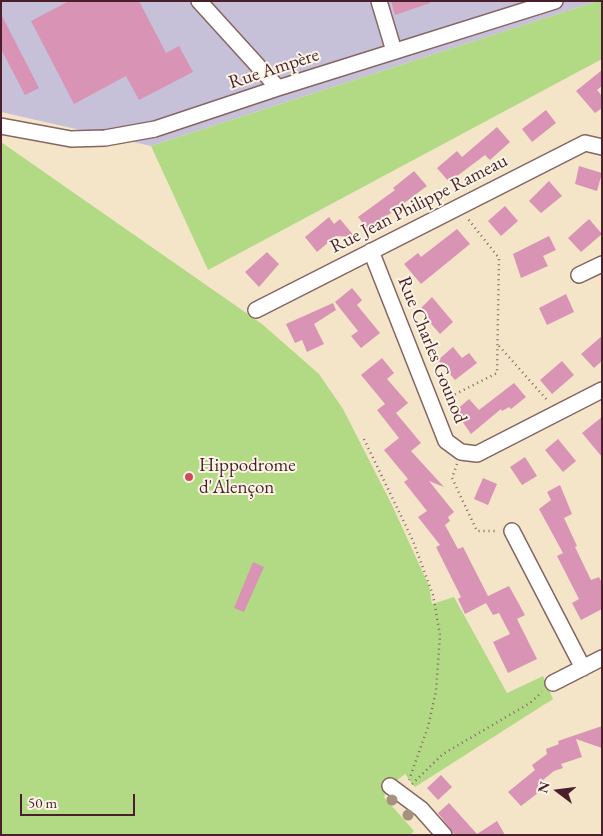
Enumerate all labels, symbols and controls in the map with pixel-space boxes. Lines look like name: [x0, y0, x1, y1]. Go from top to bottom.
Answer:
street label: Rue Ampère: [226, 44, 322, 94]
street label: Rue Jean Philippe Rameau: [326, 149, 512, 259]
street label: Rue Charles Gounod: [392, 273, 472, 427]
place label: Hippodrome d'Alençon: [199, 455, 296, 499]
marker: Hippodrome d'Alençon: [183, 471, 195, 483]
north arrow: [533, 766, 583, 816]
text: N: [533, 779, 554, 795]
scale bar: [22, 784, 138, 816]
text: 50 m: [28, 793, 57, 812]

